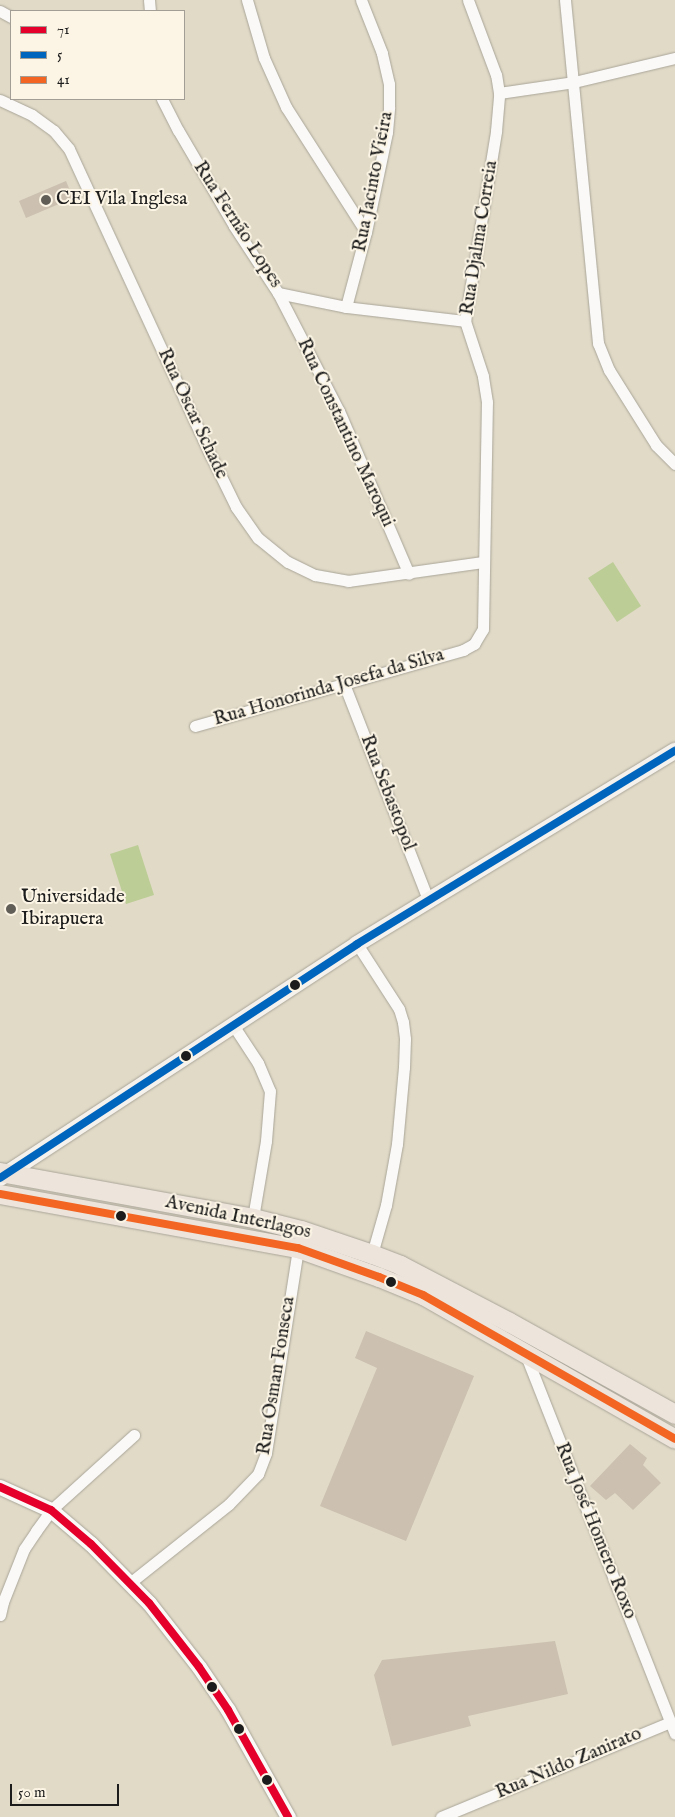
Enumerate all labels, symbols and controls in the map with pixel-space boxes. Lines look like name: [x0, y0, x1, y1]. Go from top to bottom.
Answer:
legend: [10, 10, 185, 100]
text: 71: [57, 20, 70, 39]
text: 5: [57, 45, 62, 64]
text: 41: [57, 70, 70, 89]
street label: Rua Jacinto Vieira: [349, 110, 399, 254]
street label: Rua Fernão Lopes: [188, 157, 286, 293]
street label: Rua Djalma Correia: [456, 159, 504, 317]
place label: CEI Vila Inglesa: [56, 189, 187, 211]
marker: CEI Vila Inglesa: [40, 194, 52, 206]
street label: Rua Constantino Maroqui: [291, 335, 399, 531]
street label: Rua Oscar Schade: [152, 345, 232, 483]
street label: Rua Honorinda Josefa da Silva: [211, 644, 447, 732]
street label: Rua Sebastopol: [354, 732, 420, 854]
place label: Universidade Ibirapuera: [21, 887, 125, 931]
marker: Universidade Ibirapuera: [5, 903, 17, 915]
unlabelled marker: [290, 980, 300, 990]
unlabelled marker: [181, 1051, 191, 1061]
street label: Avenida Interlagos: [163, 1191, 313, 1245]
unlabelled marker: [116, 1211, 126, 1221]
unlabelled marker: [386, 1277, 396, 1287]
street label: Rua Osman Fonseca: [253, 1295, 301, 1457]
street label: Rua José Homero Roxo: [549, 1439, 641, 1623]
unlabelled marker: [207, 1682, 217, 1692]
street label: Rua Nildo Zanirato: [493, 1723, 645, 1805]
unlabelled marker: [234, 1724, 244, 1734]
scale bar: [12, 1774, 121, 1806]
unlabelled marker: [262, 1775, 272, 1785]
text: 50 m: [18, 1783, 46, 1802]

